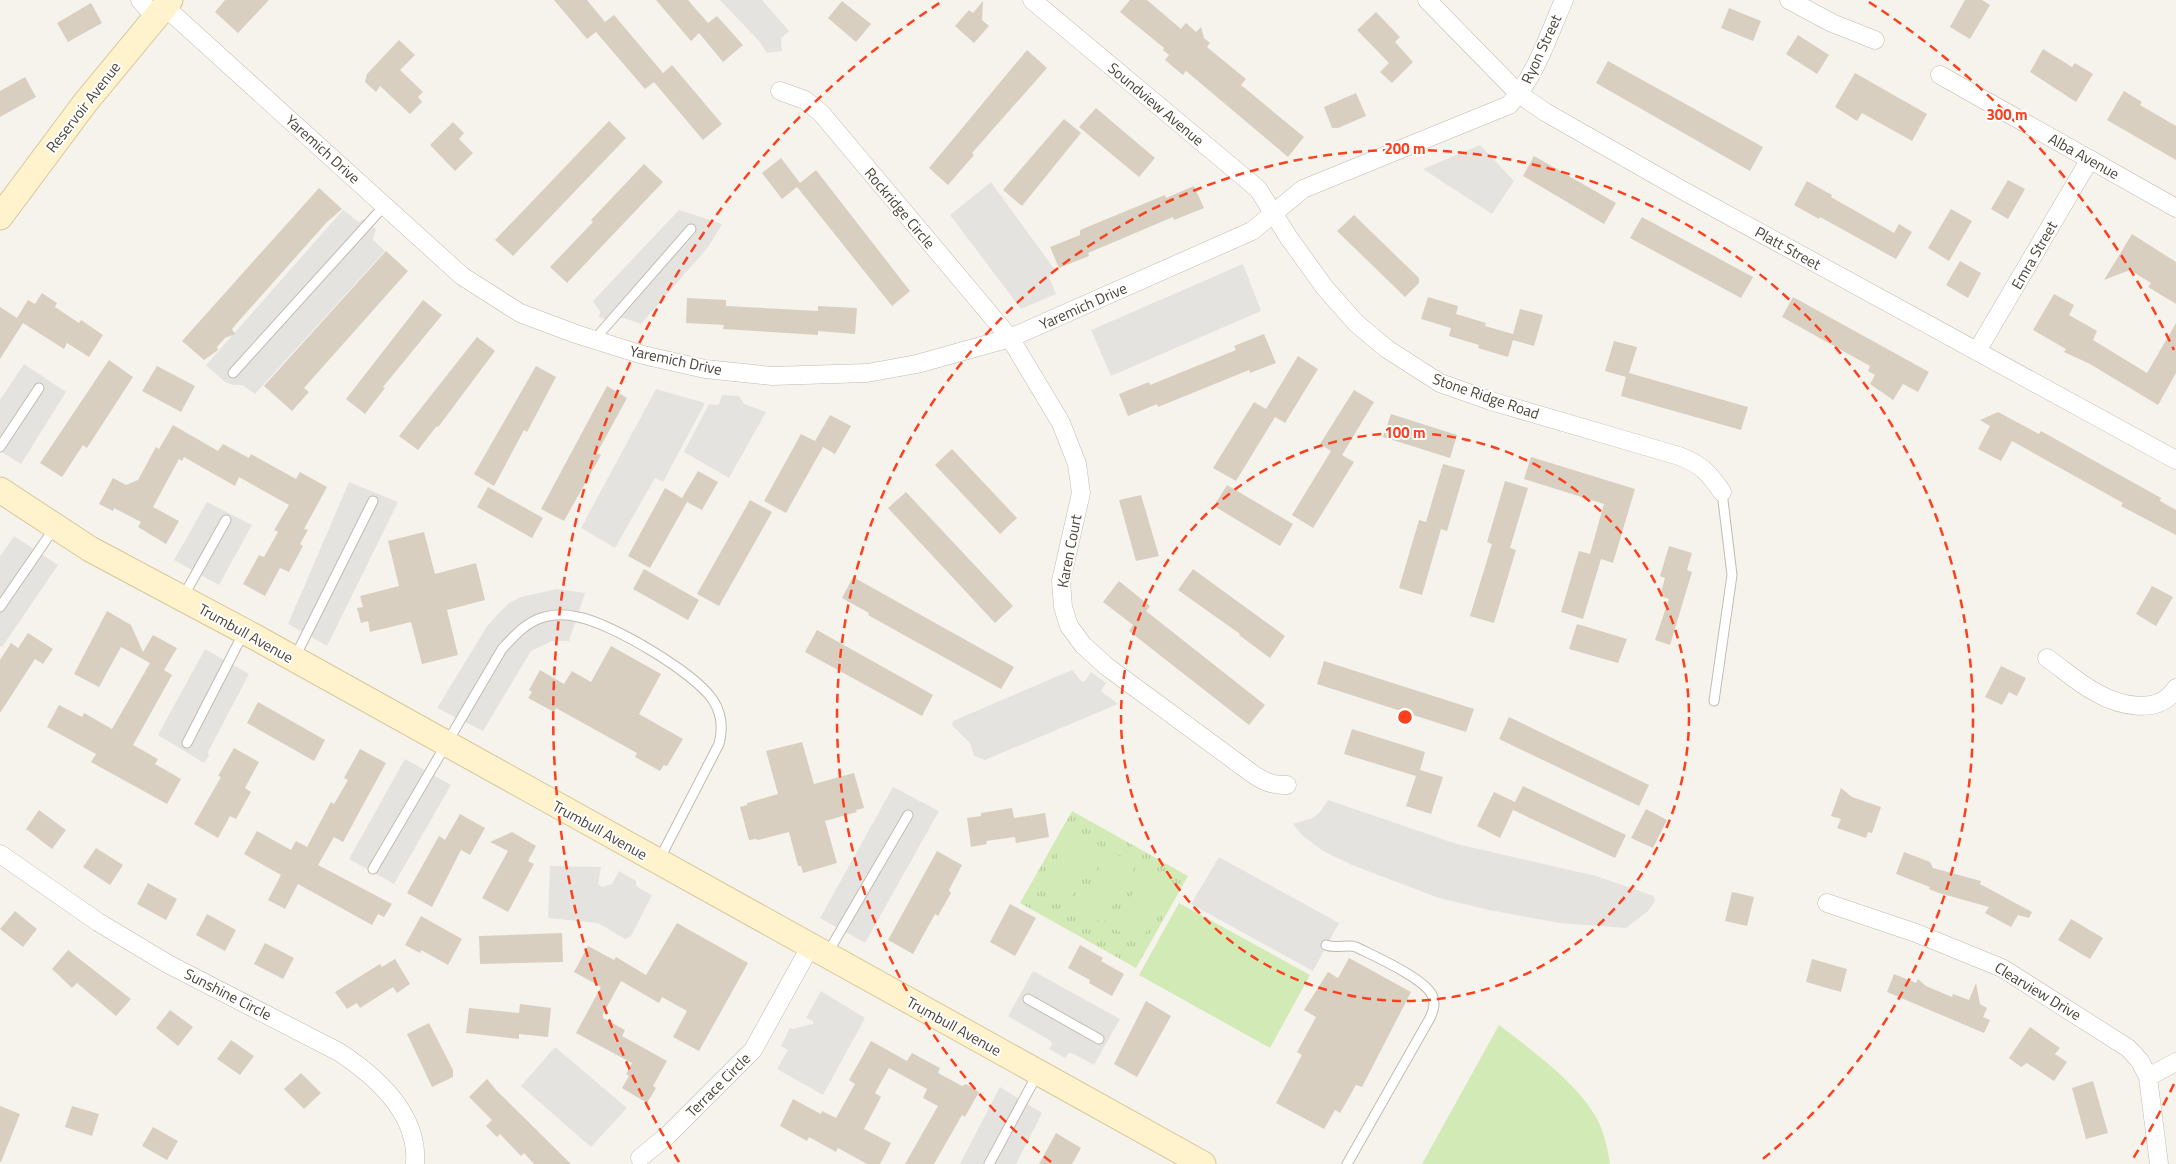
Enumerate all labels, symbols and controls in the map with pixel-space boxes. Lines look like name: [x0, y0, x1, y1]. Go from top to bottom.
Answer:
street label: Ryon Street: [1515, 10, 1567, 88]
street label: Reservoir Avenue: [40, 57, 126, 157]
street label: Soundview Avenue: [1103, 57, 1209, 151]
text: 300 m: [1986, 103, 2028, 126]
street label: Yaremich Drive: [280, 109, 366, 189]
street label: Alba Avenue: [2044, 127, 2124, 185]
text: 200 m: [1384, 137, 1426, 160]
street label: Rockridge Circle: [859, 162, 941, 254]
street label: Emra Street: [2005, 216, 2063, 293]
street label: Platt Street: [1751, 220, 1826, 276]
street label: Yaremich Drive: [1035, 276, 1131, 336]
street label: Yaremich Drive: [628, 339, 724, 381]
street label: Stone Ridge Road: [1429, 367, 1543, 425]
text: 100 m: [1384, 421, 1426, 444]
street label: Karen Court: [1051, 512, 1088, 590]
street label: Trumbull Avenue: [194, 597, 298, 669]
centre of rings: [1396, 708, 1414, 726]
street label: Trumbull Avenue: [548, 794, 652, 866]
street label: Clearview Drive: [1990, 956, 2086, 1026]
street label: Sunshine Circle: [180, 962, 276, 1026]
street label: Trumbull Avenue: [902, 990, 1006, 1062]
street label: Terrace Circle: [680, 1047, 756, 1123]

